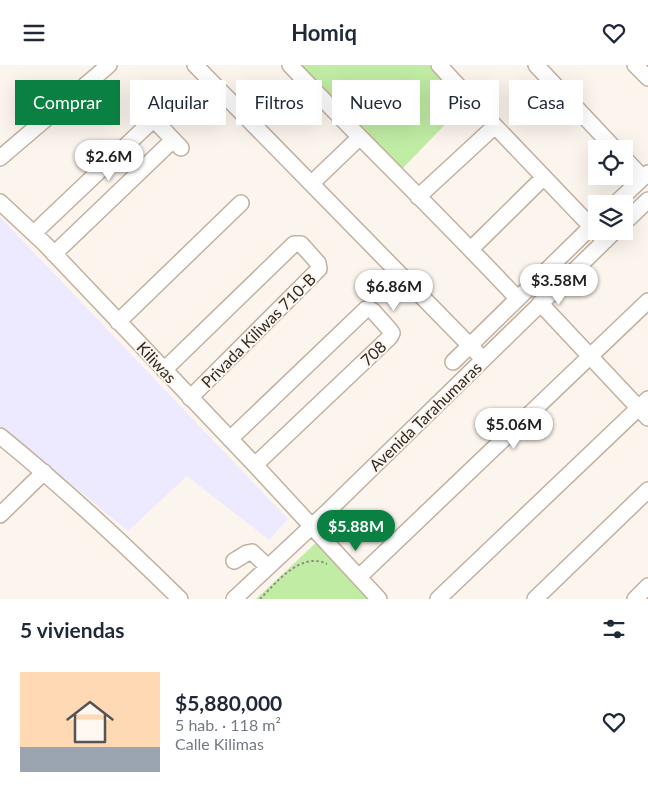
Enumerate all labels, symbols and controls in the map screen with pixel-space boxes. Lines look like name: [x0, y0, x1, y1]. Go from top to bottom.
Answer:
icon: menu: [20, 19, 48, 47]
text: Homiq: [291, 19, 357, 46]
icon: heart: [600, 19, 628, 47]
chip: Comprar: [15, 80, 120, 125]
chip: Alquilar: [130, 80, 226, 125]
chip: Filtros: [236, 80, 322, 125]
chip: Nuevo: [332, 80, 420, 125]
chip: Piso: [430, 80, 499, 125]
chip: Casa: [509, 80, 583, 125]
pin: $2.6M: [74, 139, 144, 182]
map controls: [588, 140, 633, 240]
button: locate: [588, 140, 633, 185]
text: $2.6M: [86, 146, 132, 165]
button: layers: [588, 195, 633, 240]
pin: $3.58M: [518, 263, 600, 306]
street label: Privada Kiliwas 710-B: [197, 269, 319, 391]
pin: $6.86M: [353, 269, 435, 312]
text: $3.58M: [531, 270, 587, 289]
text: $6.86M: [366, 276, 422, 295]
street label: Kiliwas: [133, 337, 181, 387]
street label: 708: [356, 337, 390, 369]
street label: Avenida Tarahumaras: [365, 357, 485, 474]
pin: $5.06M: [473, 407, 555, 450]
text: $5.06M: [486, 414, 542, 433]
pin: $5.88M: [315, 509, 397, 552]
text: $5.88M: [328, 516, 384, 535]
icon: filters: [600, 615, 628, 643]
text: 5 viviendas: [20, 617, 125, 642]
text: $5,880,000: [175, 690, 282, 715]
icon: home: [60, 692, 120, 752]
icon: heart: [600, 708, 628, 736]
text: 5 hab. · 118 m²: [175, 715, 281, 734]
text: Calle Kilimas: [175, 734, 264, 753]

